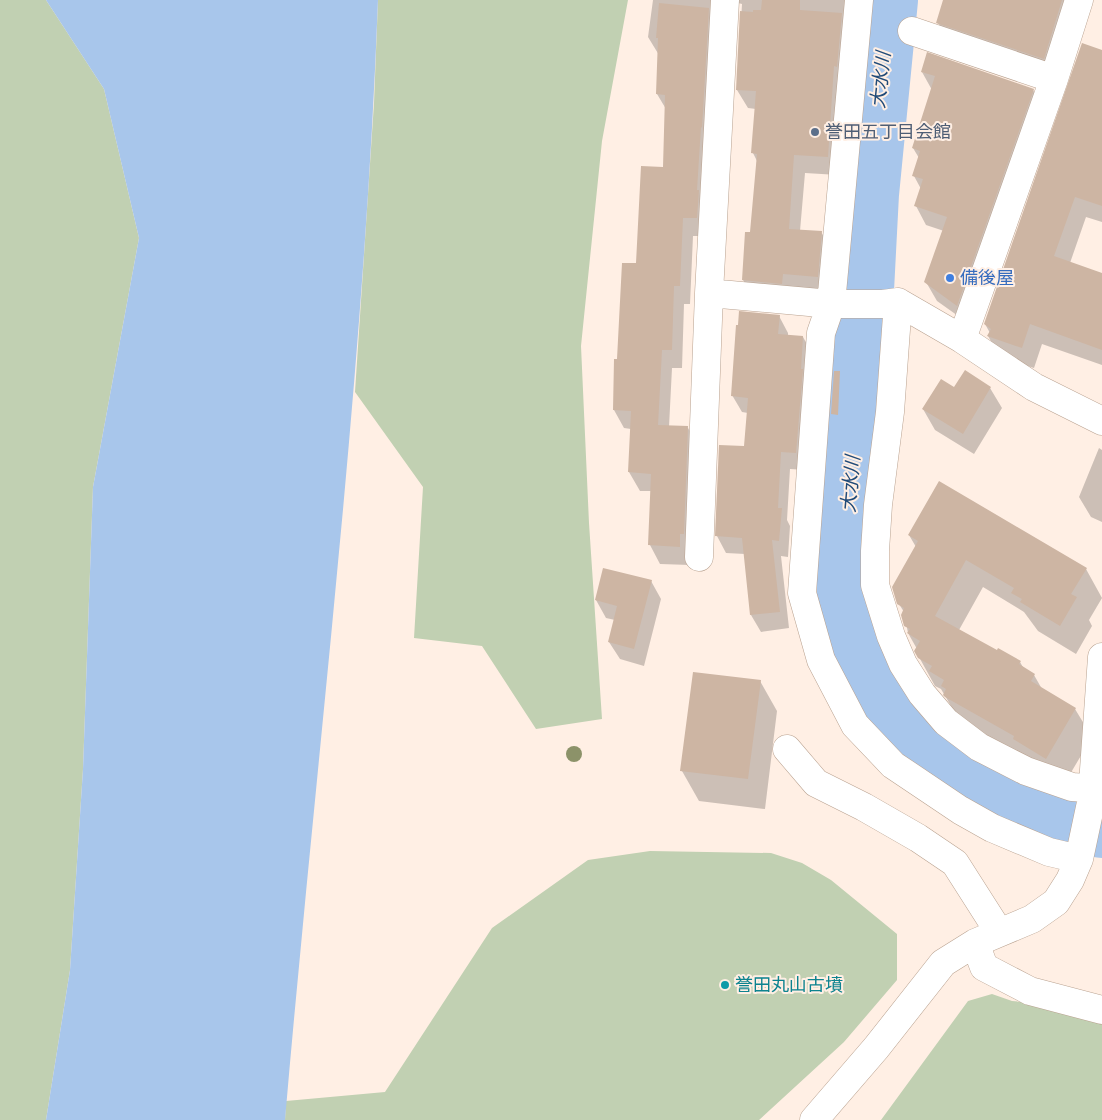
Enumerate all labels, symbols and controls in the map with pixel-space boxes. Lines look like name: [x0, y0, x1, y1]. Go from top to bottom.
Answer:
water label: 大水川: [867, 49, 895, 110]
place label: 誉田五丁目会館: [825, 121, 951, 143]
marker: 誉田五丁目会館: [809, 126, 821, 138]
place label: 備後屋: [960, 267, 1014, 289]
marker: 備後屋: [944, 272, 956, 284]
water label: 大水川: [838, 453, 865, 513]
place label: 誉田丸山古墳: [735, 974, 843, 996]
marker: 誉田丸山古墳: [719, 979, 731, 991]

